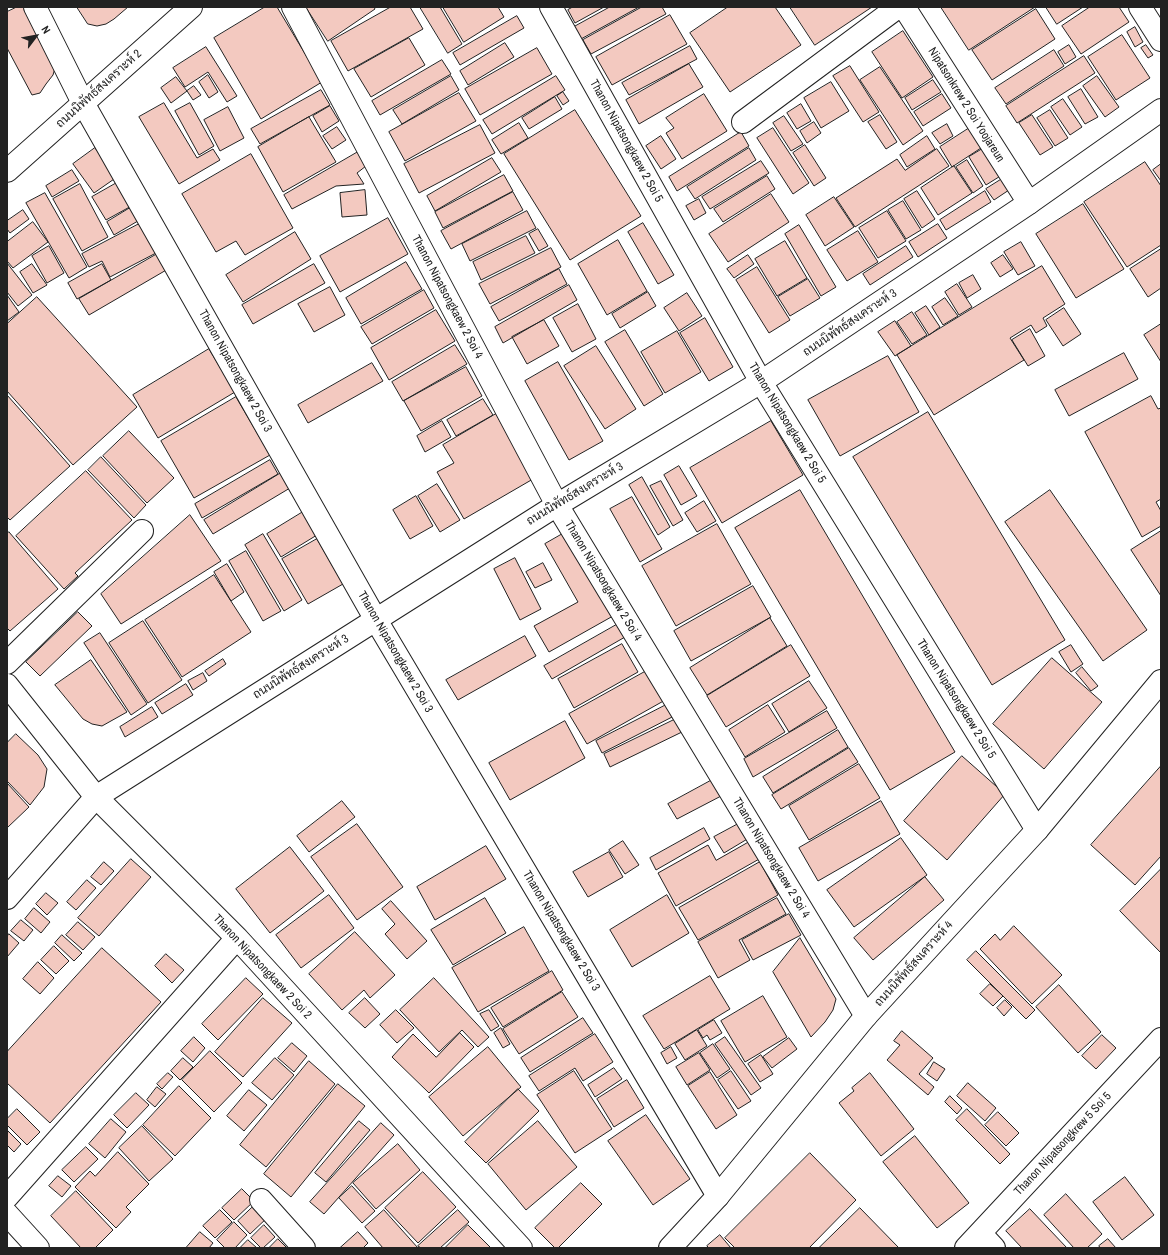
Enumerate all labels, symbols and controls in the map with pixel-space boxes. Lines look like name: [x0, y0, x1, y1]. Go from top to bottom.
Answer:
north arrow: [16, 16, 56, 56]
text: N: [39, 23, 54, 36]
street label: Nipatsonkrew 2 Soi Yoojareun: [925, 45, 1007, 165]
street label: ถนนนิพัทธ์สงเคราะห์ 2: [53, 47, 145, 131]
street label: Thanon Nipatsongkaew 2 Soi 5: [586, 77, 666, 205]
street label: Thanon Nipatsongkaew 2 Soi 4: [408, 233, 486, 361]
street label: ถนนนิพัทธ์สงเคราะห์ 3: [800, 286, 900, 360]
street label: Thanon Nipatsongkaew 2 Soi 3: [195, 307, 275, 435]
street label: Thanon Nipatsongkaew 2 Soi 5: [745, 360, 829, 486]
street label: ถนนนิพัทธ์สงเคราะห์ 3: [524, 459, 626, 529]
street label: Thanon Nipatsongkaew 2 Soi 4: [561, 518, 645, 644]
street label: Thanon Nipatsongkaew 2 Soi 3: [354, 589, 436, 715]
street label: ถนนนิพัทธ์สงเคราะห์ 3: [250, 632, 352, 702]
street label: Thanon Nipatsongkaew 2 Soi 5: [913, 637, 999, 761]
street label: Thanon Nipatsongkaew 2 Soi 4: [729, 795, 813, 921]
street label: Thanon Nipatsongkaew 2 Soi 3: [519, 868, 603, 994]
street label: Thanon Nipatsongkaew 2 Soi 2: [210, 912, 314, 1022]
street label: ถนนนิพัทธ์สงเคราะห์ 4: [872, 918, 956, 1010]
street label: Thanon Nipatsongkrew 5 Soi 5: [1011, 1089, 1115, 1199]

